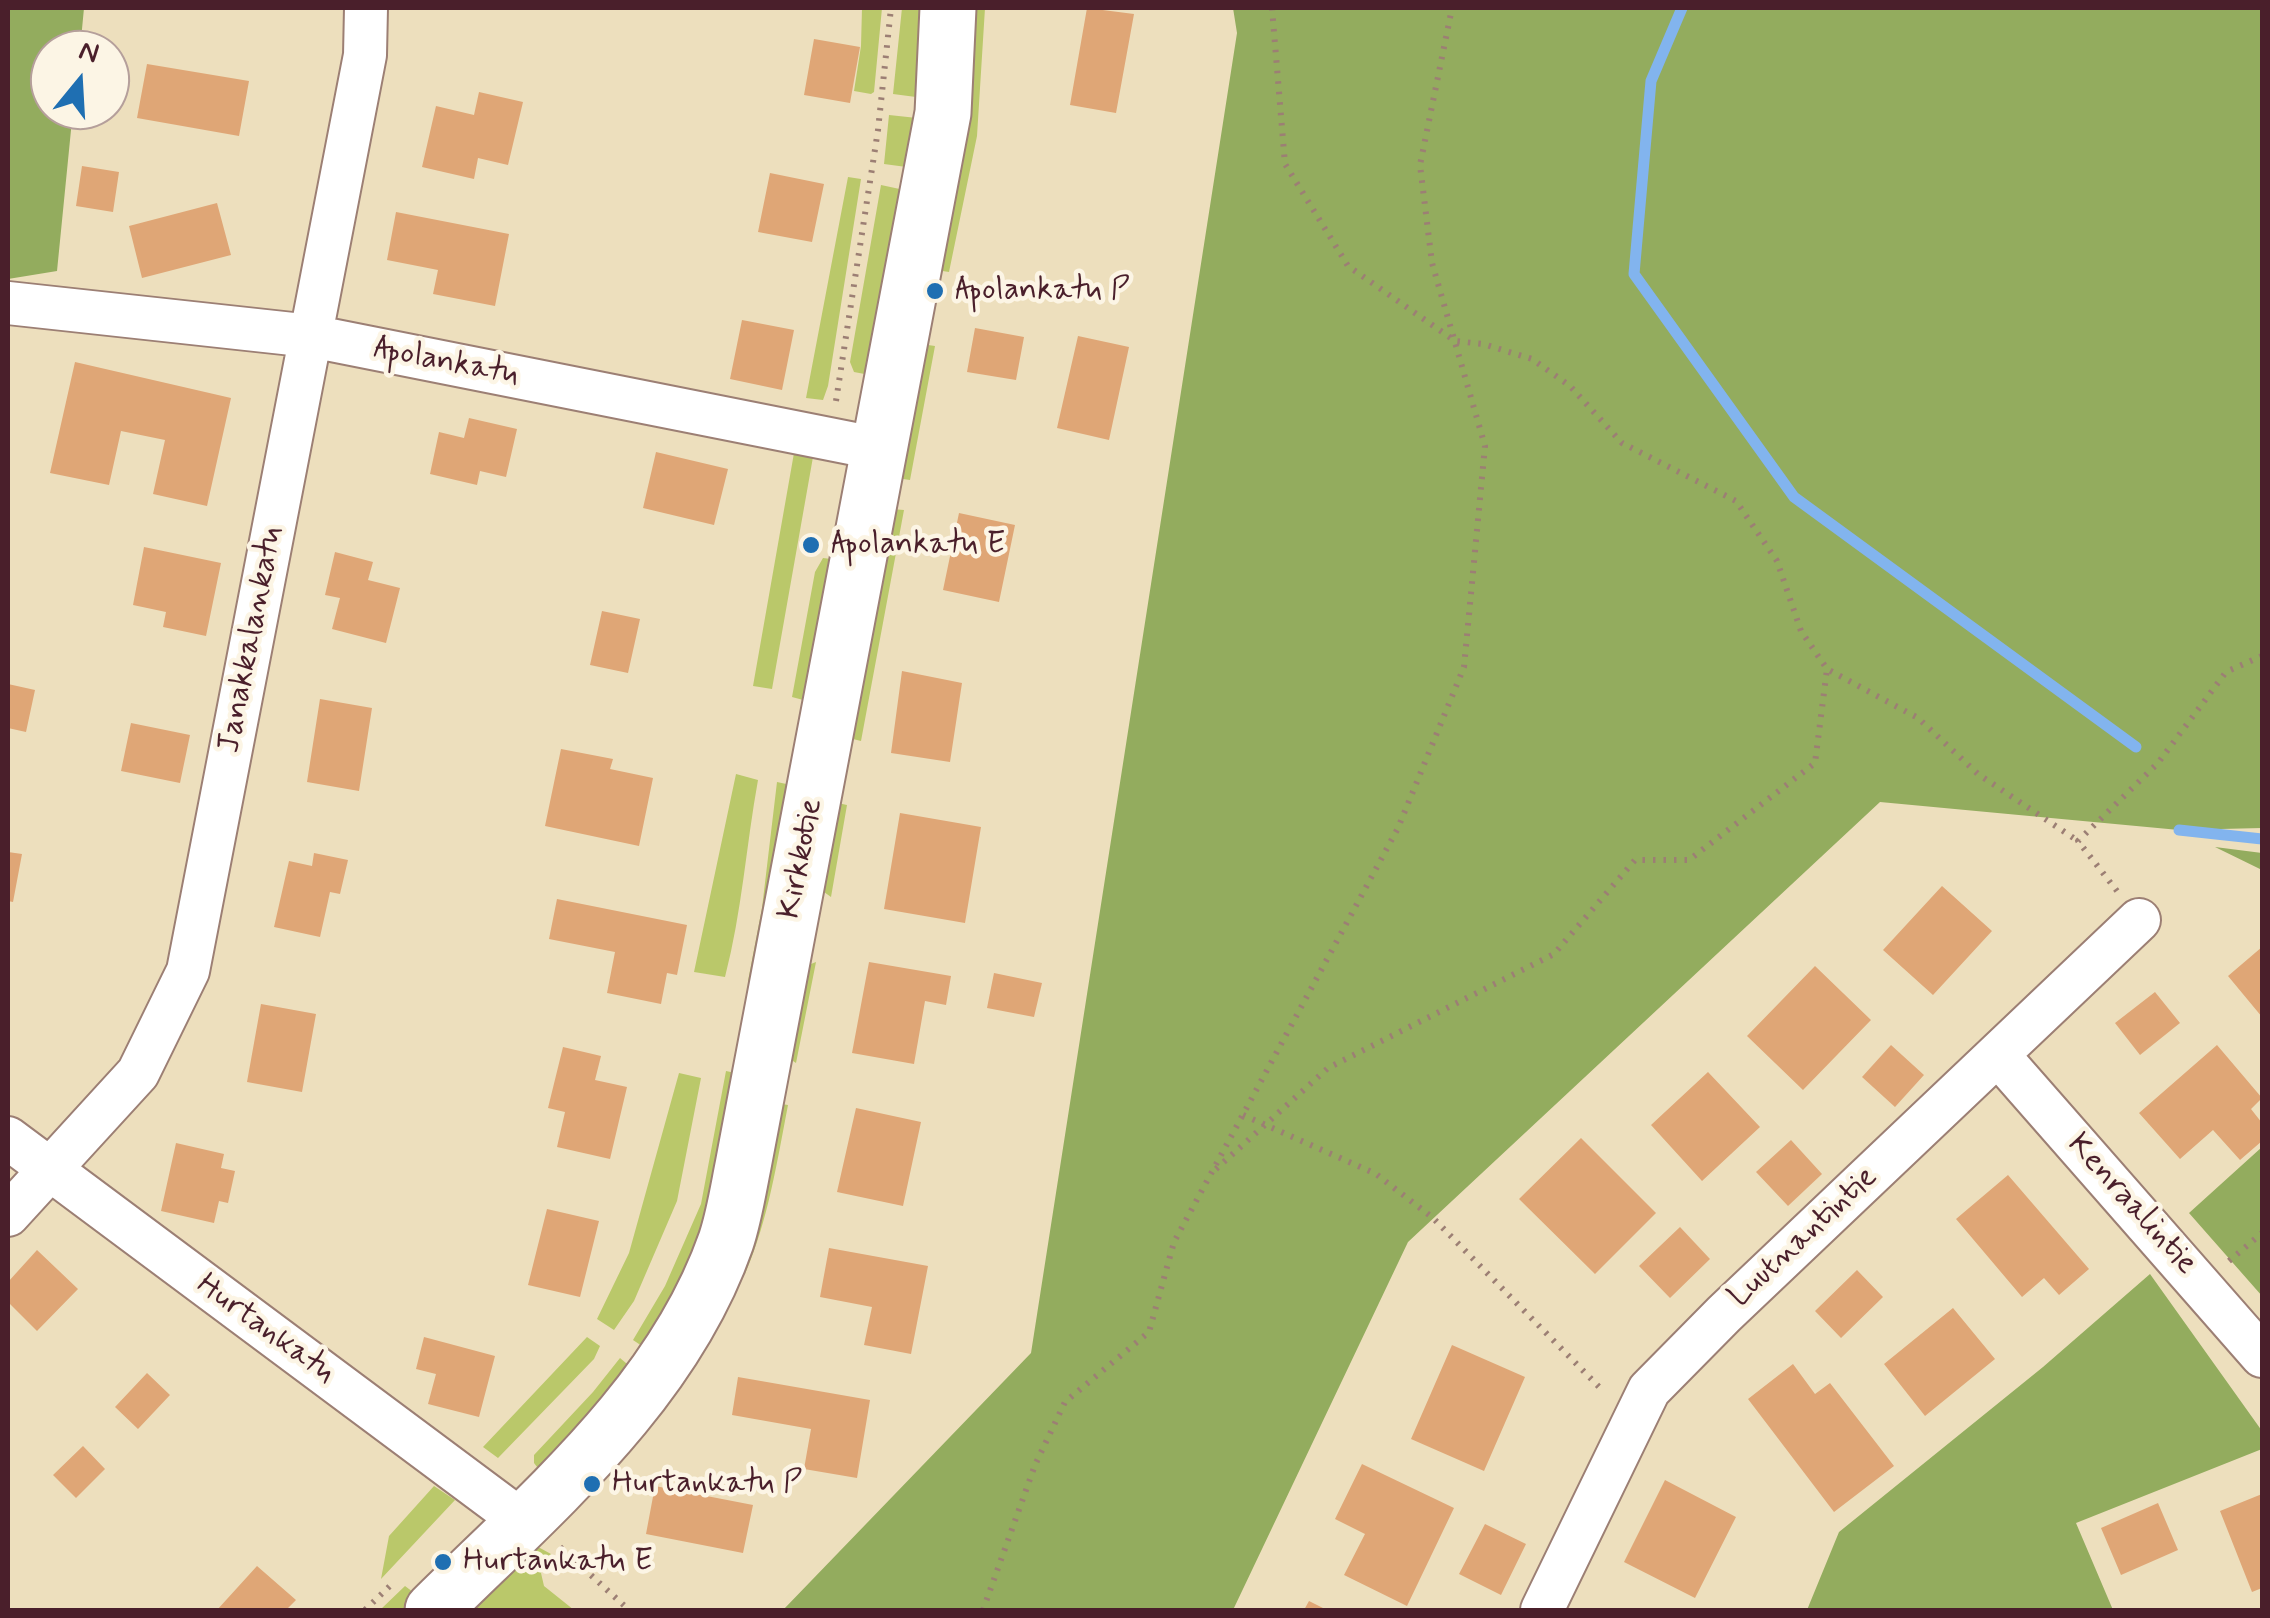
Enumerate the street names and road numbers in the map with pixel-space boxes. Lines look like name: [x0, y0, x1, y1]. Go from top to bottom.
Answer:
street label: Apolankatu: [370, 330, 522, 396]
street label: Janakkalankatu: [211, 524, 293, 756]
street label: Kirkkotie: [772, 796, 832, 922]
street label: Kenraalintie: [2058, 1127, 2204, 1283]
street label: Luutnantintie: [1722, 1159, 1886, 1317]
street label: Hurtankatu: [188, 1267, 342, 1393]

